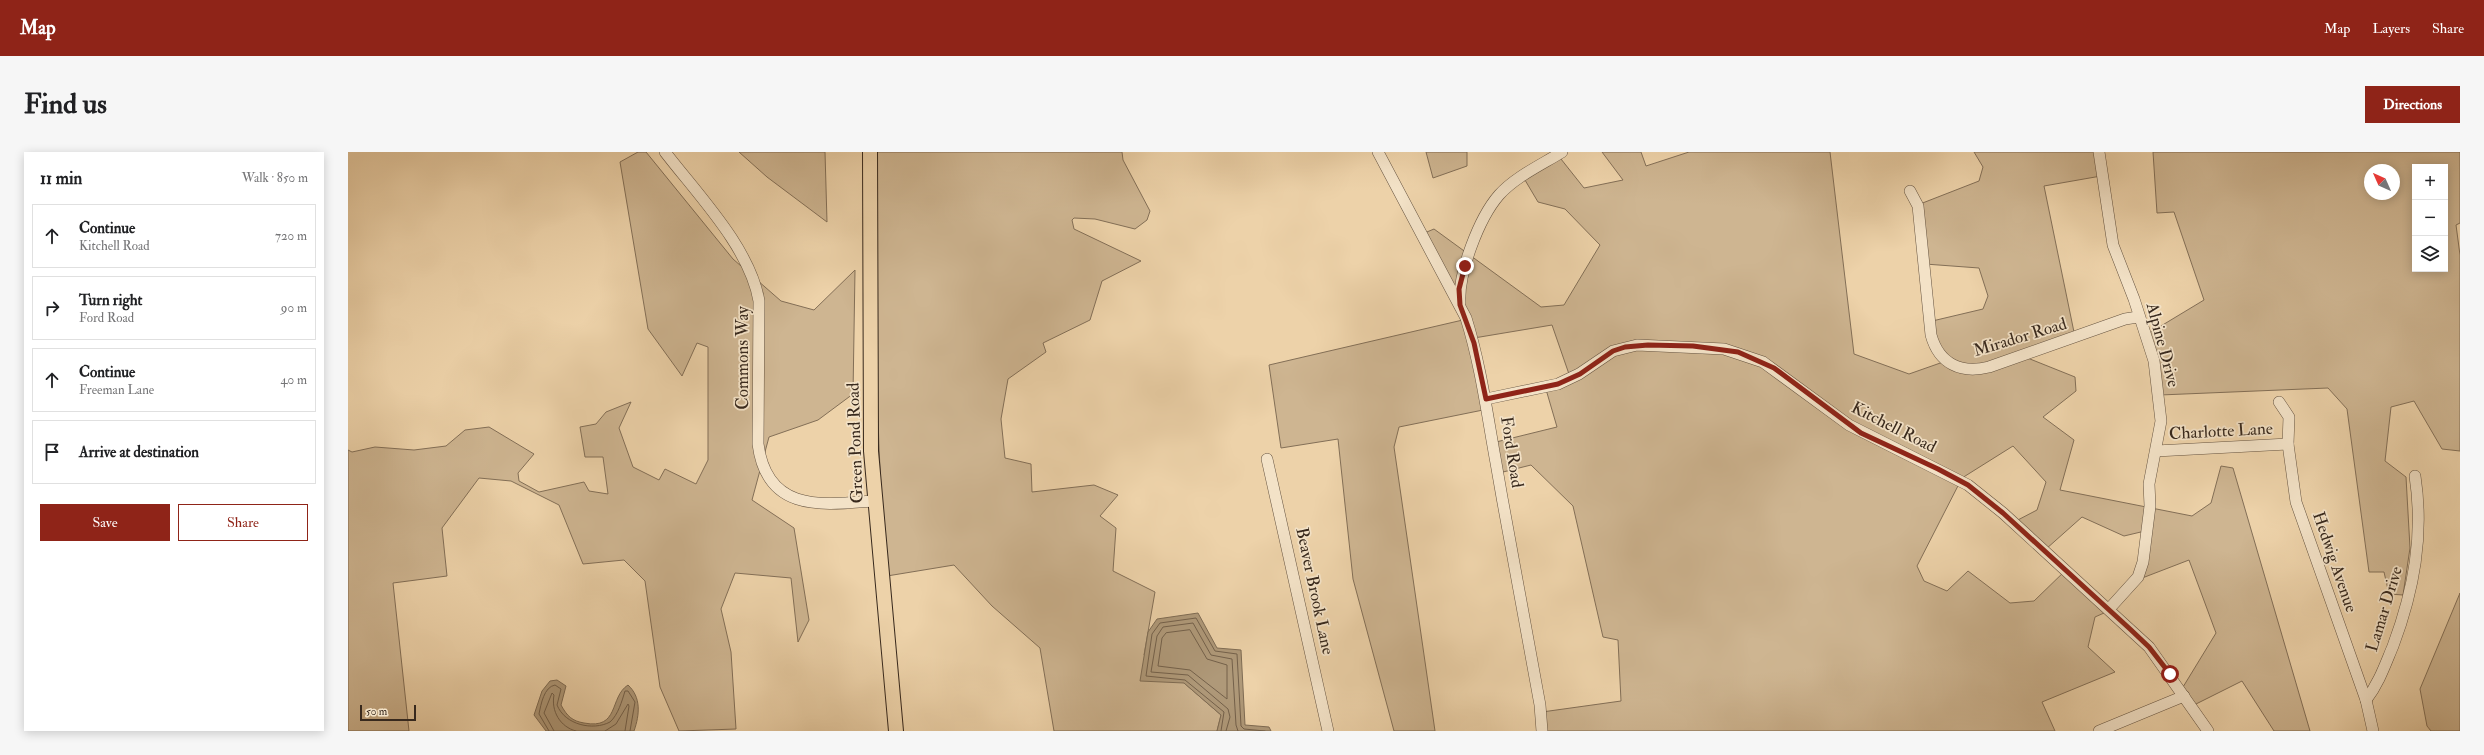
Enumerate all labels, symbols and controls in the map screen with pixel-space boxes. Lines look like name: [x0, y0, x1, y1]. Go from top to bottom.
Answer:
text: Map: [20, 16, 56, 40]
text: Map: [2324, 20, 2350, 37]
text: Layers: [2372, 20, 2410, 37]
text: Share: [2432, 20, 2464, 37]
button: Directions: [2365, 86, 2460, 123]
text: Find us: [24, 87, 107, 122]
north arrow: [2364, 164, 2400, 200]
map controls: [2412, 164, 2448, 272]
button: +: [2412, 164, 2448, 200]
text: 11 min: [40, 168, 82, 189]
text: Walk · 850 m: [242, 170, 308, 186]
button: −: [2412, 200, 2448, 236]
text: Continue: [79, 219, 135, 238]
icon: ahead: [41, 225, 63, 247]
text: 720 m: [275, 228, 307, 244]
button: layers: [2412, 236, 2448, 272]
text: Kitchell Road: [79, 238, 150, 254]
route end: [1456, 257, 1474, 275]
text: Turn right: [79, 291, 142, 310]
icon: right: [41, 297, 63, 319]
text: 90 m: [281, 300, 307, 316]
street label: Alpine Drive: [2140, 300, 2184, 390]
street label: Commons Way: [732, 306, 754, 410]
text: Ford Road: [79, 310, 134, 326]
street label: Mirador Road: [1971, 313, 2070, 361]
text: Continue: [79, 363, 135, 382]
icon: ahead: [41, 369, 63, 391]
text: 40 m: [281, 372, 307, 388]
text: Freeman Lane: [79, 382, 154, 398]
street label: Green Pond Road: [842, 382, 868, 504]
street label: Kitchell Road: [1848, 397, 1941, 458]
street label: Ford Road: [1496, 415, 1528, 490]
street label: Charlotte Lane: [2169, 418, 2273, 444]
icon: arrive: [41, 441, 63, 463]
text: Arrive at destination: [79, 443, 199, 462]
button: Save: [40, 504, 170, 541]
button: Share: [178, 504, 308, 541]
street label: Hedwig Avenue: [2308, 509, 2362, 615]
street label: Beaver Brook Lane: [1291, 525, 1339, 657]
street label: Lamar Drive: [2361, 564, 2407, 654]
route start: [2161, 665, 2179, 683]
scale bar: [360, 703, 416, 722]
text: 50 m: [366, 705, 387, 718]

